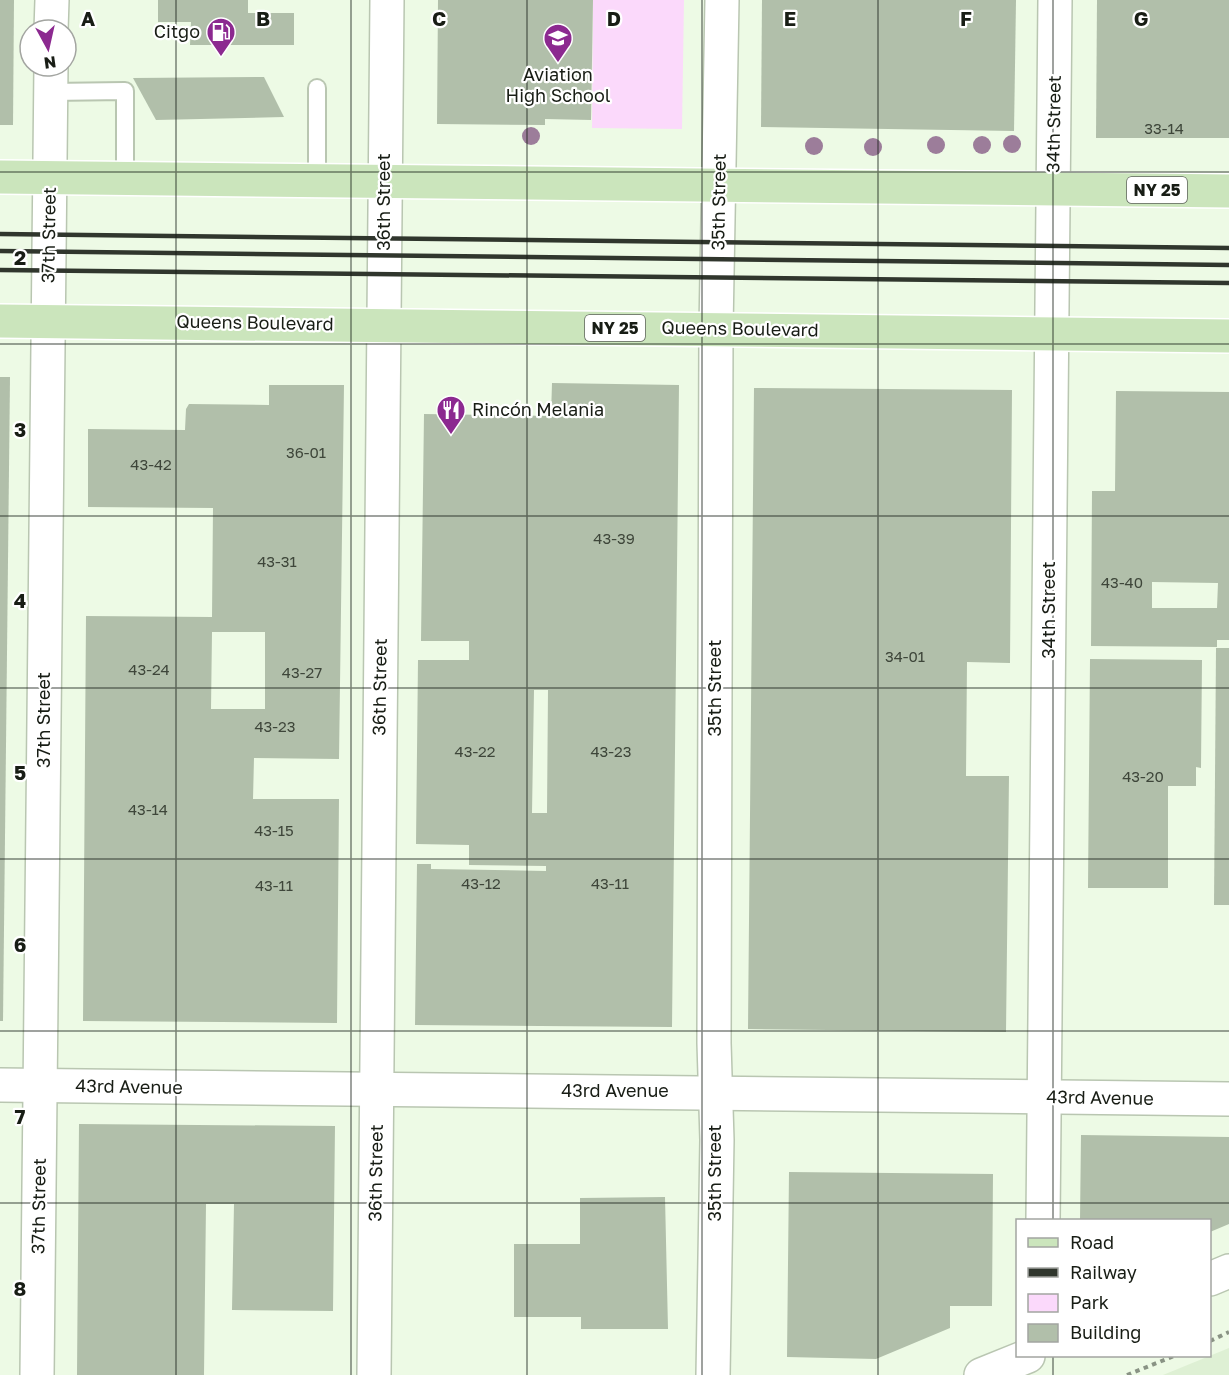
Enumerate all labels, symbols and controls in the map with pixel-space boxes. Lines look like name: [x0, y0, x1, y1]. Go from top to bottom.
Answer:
text: A: [81, 6, 95, 30]
text: B: [256, 6, 270, 30]
text: C: [432, 6, 446, 30]
text: D: [607, 6, 621, 30]
text: E: [784, 6, 796, 30]
text: F: [960, 6, 972, 30]
text: G: [1134, 6, 1148, 30]
fuel station icon: Citgo: [205, 16, 237, 58]
north arrow: [18, 18, 78, 78]
place label: Citgo: [154, 20, 200, 42]
school or university icon: Aviation High School: [542, 22, 574, 64]
text: N: [43, 52, 58, 74]
place label: Aviation High School: [506, 63, 611, 106]
street label: 34th Street: [1041, 75, 1065, 173]
house number: 33-14: [1144, 119, 1184, 137]
street label: 36th Street: [372, 153, 394, 251]
street label: 35th Street: [706, 153, 730, 251]
road number: NY 25: [1127, 177, 1187, 203]
street label: 37th Street: [36, 187, 60, 283]
text: 2: [14, 245, 26, 269]
street label: Queens Boulevard: [176, 310, 334, 334]
road number: NY 25: [585, 315, 645, 341]
street label: Queens Boulevard: [661, 316, 819, 340]
restaurant icon: Rincón Melania: [435, 394, 467, 436]
place label: Rincón Melania: [472, 398, 604, 420]
text: 3: [14, 417, 26, 441]
house number: 36-01: [286, 443, 326, 461]
house number: 43-42: [130, 455, 172, 473]
house number: 43-39: [593, 529, 635, 547]
house number: 43-31: [257, 552, 297, 570]
street label: 34th Street: [1037, 561, 1059, 659]
house number: 43-40: [1101, 573, 1143, 591]
text: 4: [14, 588, 26, 612]
street label: 36th Street: [367, 638, 391, 736]
street label: 35th Street: [703, 639, 725, 737]
house number: 34-01: [885, 647, 925, 665]
house number: 43-24: [128, 660, 170, 678]
house number: 43-27: [282, 663, 322, 681]
street label: 37th Street: [32, 672, 54, 768]
house number: 43-23: [254, 717, 296, 735]
house number: 43-22: [454, 742, 496, 760]
house number: 43-23: [590, 742, 632, 760]
text: 5: [14, 760, 26, 784]
house number: 43-20: [1122, 767, 1164, 785]
house number: 43-14: [128, 800, 168, 818]
house number: 43-15: [254, 821, 294, 839]
house number: 43-12: [461, 874, 501, 892]
house number: 43-11: [591, 874, 629, 892]
house number: 43-11: [255, 876, 293, 894]
text: 6: [14, 932, 26, 956]
street label: 43rd Avenue: [75, 1074, 183, 1098]
street label: 43rd Avenue: [561, 1079, 669, 1101]
street label: 43rd Avenue: [1046, 1085, 1154, 1109]
text: 7: [15, 1104, 26, 1128]
street label: 36th Street: [363, 1124, 387, 1222]
street label: 35th Street: [703, 1124, 725, 1222]
street label: 37th Street: [26, 1158, 50, 1254]
legend: [1016, 1219, 1211, 1357]
text: Road: [1070, 1231, 1114, 1253]
text: Railway: [1070, 1261, 1137, 1283]
text: 8: [14, 1276, 26, 1300]
text: Park: [1070, 1291, 1109, 1313]
text: Building: [1070, 1321, 1141, 1343]

